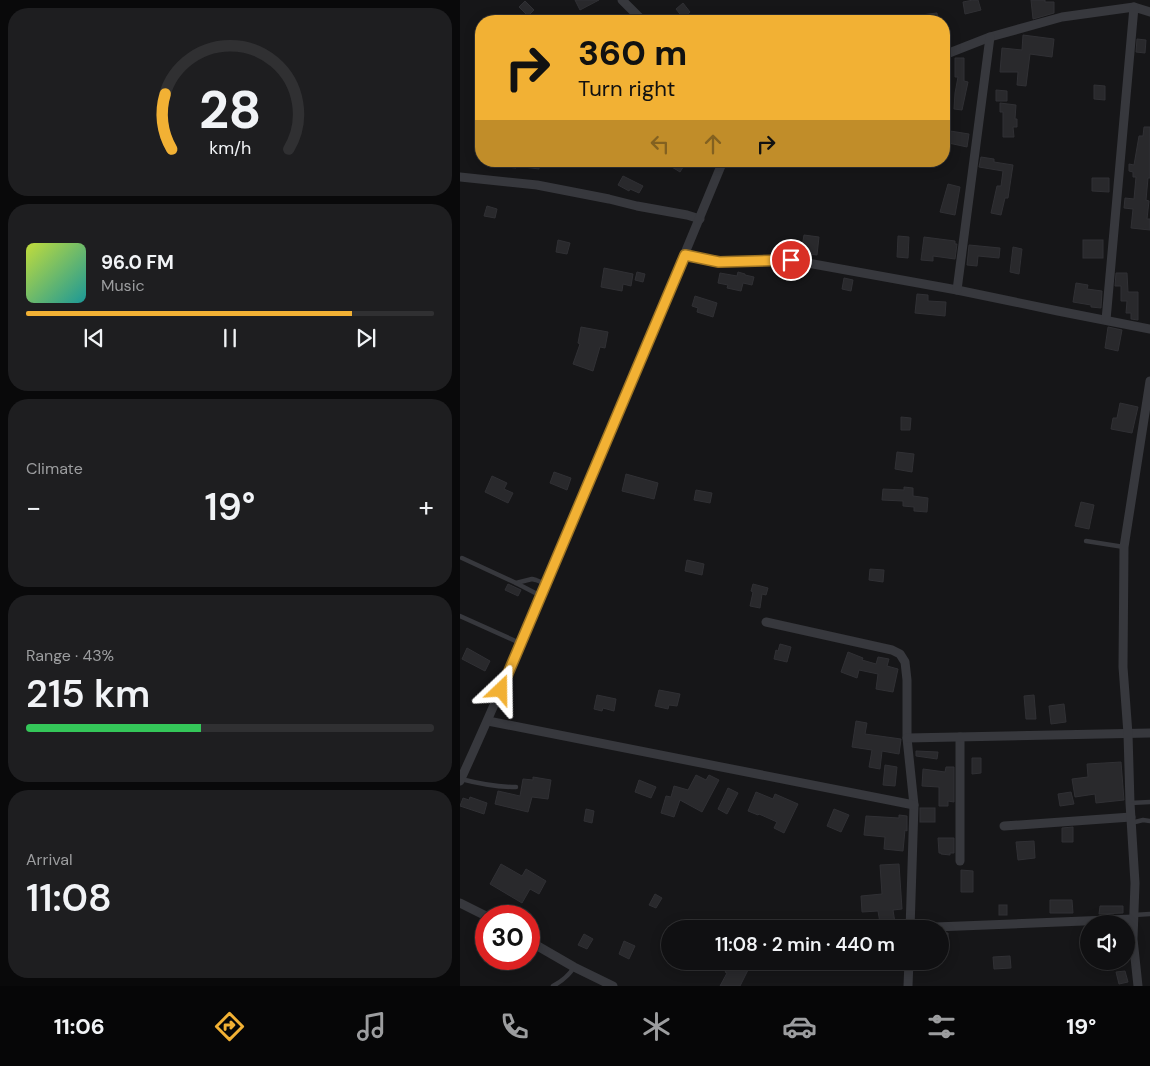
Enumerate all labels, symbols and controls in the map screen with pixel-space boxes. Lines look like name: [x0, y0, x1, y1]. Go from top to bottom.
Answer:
text: 360 m: [578, 30, 687, 76]
icon: right: [495, 35, 560, 100]
text: Turn right: [578, 74, 675, 103]
text: 28: [199, 76, 261, 144]
icon: left: [646, 130, 674, 158]
icon: ahead: [699, 130, 727, 158]
icon: right: [752, 130, 780, 158]
text: km/h: [209, 136, 251, 160]
pin: [770, 239, 812, 281]
icon: arrive: [777, 246, 805, 274]
text: 96.0 FM: [101, 250, 174, 275]
text: Music: [101, 275, 145, 296]
icon: previous: [80, 324, 108, 352]
icon: pause: [216, 324, 244, 352]
icon: next: [352, 324, 380, 352]
text: Climate: [26, 458, 83, 479]
text: 19°: [205, 482, 255, 532]
text: −: [26, 489, 41, 526]
text: +: [419, 489, 434, 526]
text: Range · 43%: [26, 645, 114, 666]
position arrow: [474, 663, 526, 715]
text: 215 km: [26, 669, 150, 719]
text: Arrival: [26, 849, 73, 870]
text: 11:08: [26, 873, 112, 923]
speed limit sign: 30: [475, 905, 540, 970]
map controls: [1080, 915, 1135, 970]
button: sound: [1080, 915, 1135, 970]
text: 11:08 · 2 min · 440 m: [715, 932, 895, 957]
icon: directions: [212, 1009, 247, 1044]
icon: music: [354, 1009, 389, 1044]
icon: phone: [497, 1009, 532, 1044]
icon: climate: [639, 1009, 674, 1044]
icon: car: [782, 1009, 817, 1044]
icon: filters: [924, 1009, 959, 1044]
text: 11:06: [54, 1012, 105, 1041]
text: 19°: [1066, 1012, 1096, 1041]

